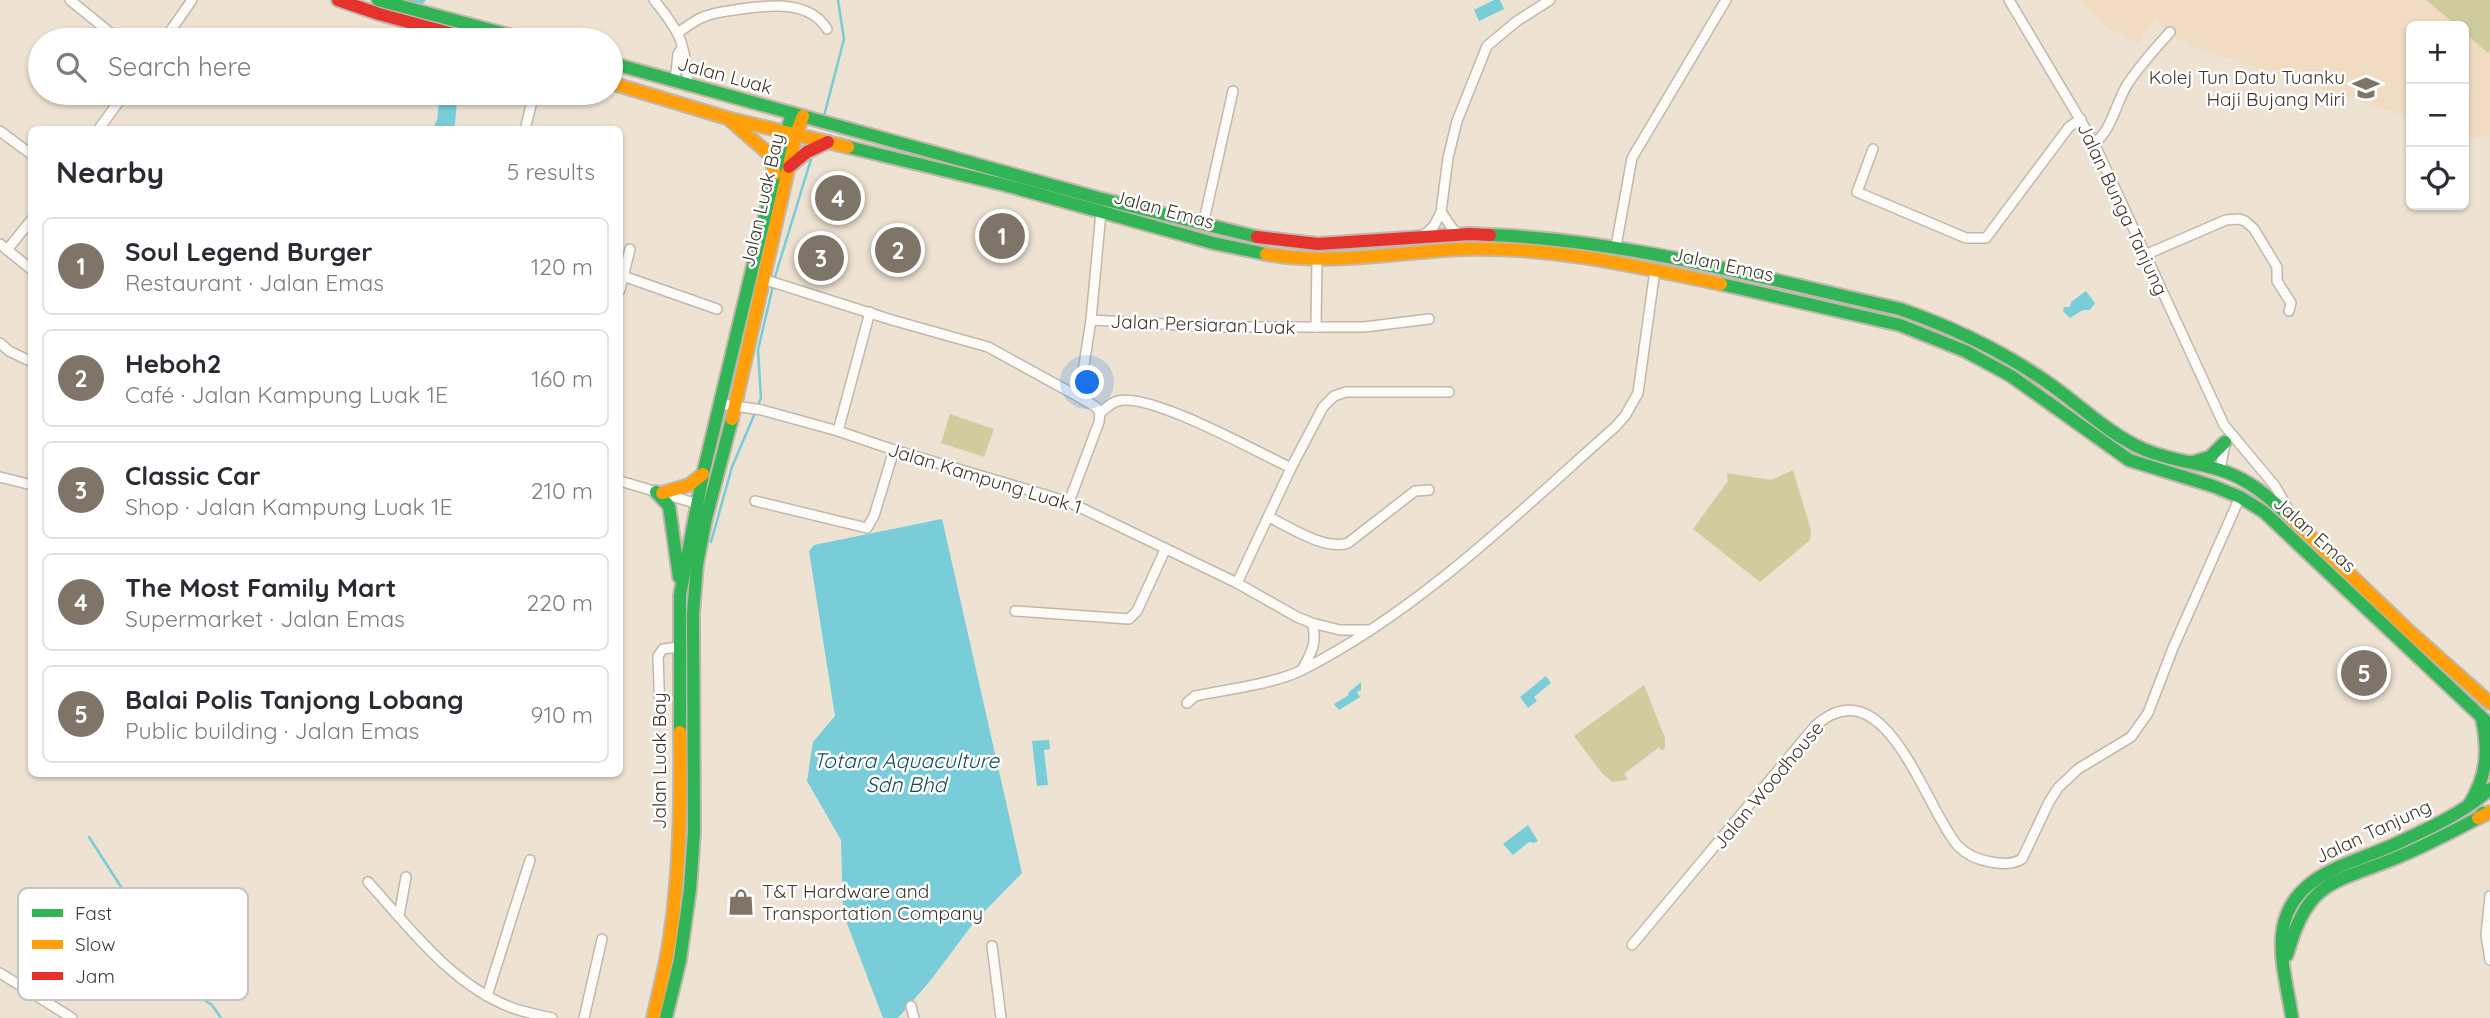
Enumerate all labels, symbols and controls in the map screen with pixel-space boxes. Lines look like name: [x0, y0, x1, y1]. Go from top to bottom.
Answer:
map controls: [2406, 21, 2469, 210]
button: +: [2406, 21, 2469, 84]
search box: [28, 28, 623, 105]
icon: search: [52, 48, 90, 86]
text: Search here: [108, 50, 252, 83]
street label: Jalan Luak: [675, 51, 775, 99]
place label: Kolej Tun Datu Tuanku Haji Bujang Miri: [2149, 65, 2345, 111]
school or university icon: Kolej Tun Datu Tuanku Haji Bujang Miri: [2351, 73, 2381, 103]
button: −: [2406, 84, 2469, 147]
street label: Jalan Bunga Tanjung: [2072, 119, 2174, 299]
street label: Jalan Luak Bay: [735, 131, 789, 269]
button: locate: [2406, 147, 2469, 210]
text: Nearby: [56, 153, 164, 191]
text: 5 results: [507, 157, 595, 186]
pin: 4: [815, 172, 861, 224]
street label: Jalan Emas: [1111, 184, 1217, 234]
pin: 1: [979, 210, 1025, 262]
pin: 2: [875, 224, 921, 276]
pin: 3: [798, 232, 844, 284]
text: Soul Legend Burger: [125, 235, 373, 268]
street label: Jalan Emas: [1670, 242, 1776, 286]
text: 1: [77, 252, 85, 281]
text: 120 m: [531, 252, 593, 281]
text: Restaurant · Jalan Emas: [125, 268, 384, 297]
street label: Jalan Persiaran Luak: [1110, 309, 1296, 339]
text: Heboh2: [125, 347, 222, 380]
text: 2: [74, 364, 88, 393]
text: 160 m: [531, 364, 593, 393]
your location: [1070, 365, 1104, 399]
text: Café · Jalan Kampung Luak 1E: [125, 380, 448, 409]
street label: Jalan Kampung Luak 1: [885, 437, 1085, 519]
text: Classic Car: [125, 459, 261, 492]
text: 3: [75, 476, 87, 505]
text: 210 m: [531, 476, 593, 505]
street label: Jalan Emas: [2269, 491, 2361, 577]
text: Shop · Jalan Kampung Luak 1E: [125, 492, 453, 521]
text: The Most Family Mart: [125, 571, 396, 604]
text: 4: [74, 588, 88, 617]
text: 220 m: [527, 588, 593, 617]
text: Supermarket · Jalan Emas: [125, 604, 405, 633]
pin: 5: [2341, 647, 2387, 699]
text: Balai Polis Tanjong Lobang: [125, 683, 464, 716]
street label: Jalan Luak Bay: [647, 693, 671, 829]
text: 5: [74, 700, 88, 729]
text: 910 m: [531, 700, 593, 729]
text: Public building · Jalan Emas: [125, 716, 419, 745]
street label: Jalan Woodhouse: [1707, 716, 1829, 854]
water label: Totara Aquaculture Sdn Bhd: [813, 747, 1000, 797]
street label: Jalan Tanjung: [2311, 794, 2435, 868]
place label: T&T Hardware and Transportation Company: [762, 879, 983, 925]
shop icon: T&T Hardware and Transportation Company: [726, 887, 756, 917]
legend: [18, 888, 248, 1000]
text: Fast: [75, 901, 112, 925]
text: Slow: [75, 932, 116, 956]
text: Jam: [75, 964, 115, 988]

